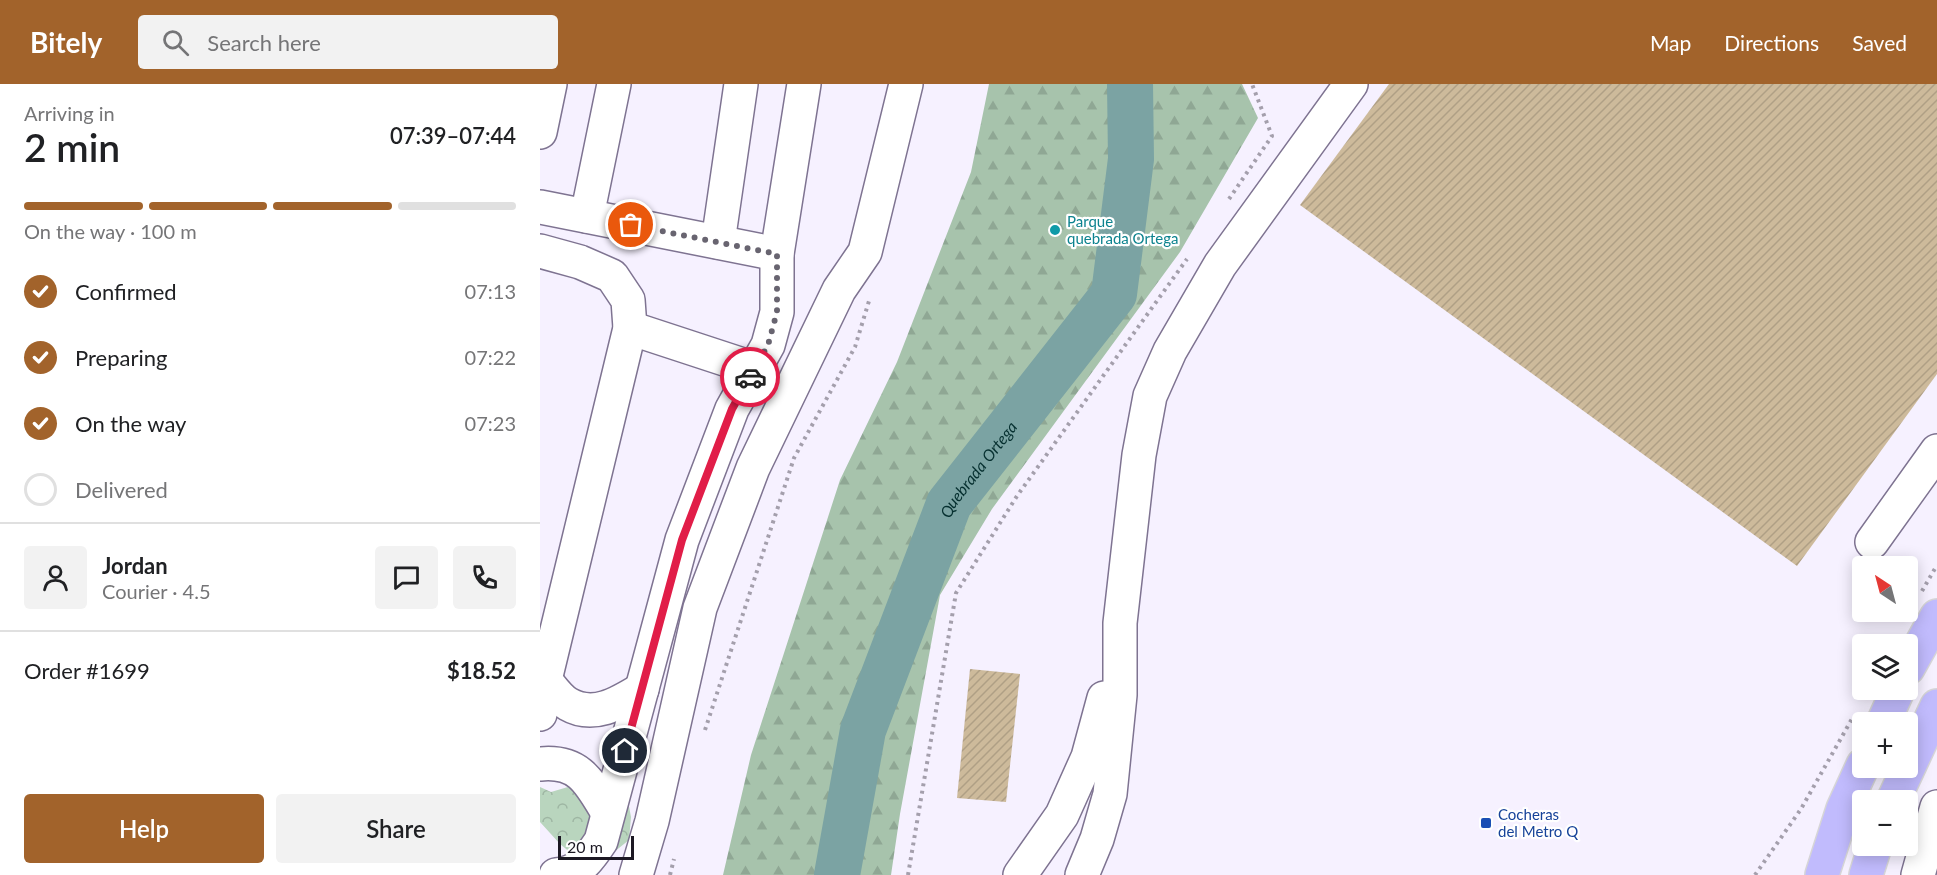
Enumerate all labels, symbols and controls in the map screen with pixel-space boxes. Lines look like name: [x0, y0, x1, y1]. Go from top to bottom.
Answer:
search box: [138, 15, 558, 69]
text: Bitely: [30, 25, 102, 59]
icon: search: [159, 26, 192, 59]
text: Search here: [207, 29, 321, 56]
text: Map: [1650, 30, 1691, 55]
text: Directions: [1724, 30, 1819, 55]
text: Saved: [1852, 30, 1907, 55]
text: Arriving in: [24, 101, 115, 125]
text: 07:39–07:44: [390, 122, 516, 149]
text: 2 min: [24, 124, 120, 170]
pin: [605, 199, 656, 250]
icon: bag: [614, 208, 647, 241]
place label: Parque quebrada Ortega: [1067, 212, 1178, 247]
text: On the way · 100 m: [24, 219, 197, 243]
marker: Parque quebrada Ortega: [1048, 223, 1062, 237]
icon: check: [24, 275, 57, 308]
text: Confirmed: [75, 278, 177, 305]
text: 07:13: [465, 279, 516, 303]
icon: check: [24, 341, 57, 374]
text: Preparing: [75, 344, 167, 371]
text: 07:22: [465, 345, 516, 369]
courier: [720, 347, 780, 407]
icon: car: [734, 361, 767, 394]
icon: check: [24, 407, 57, 440]
text: On the way: [75, 410, 186, 437]
text: 07:23: [465, 411, 516, 435]
water label: Quebrada Ortega: [935, 417, 1020, 520]
text: Delivered: [75, 476, 168, 503]
button: person: [24, 546, 87, 609]
button: chat: [375, 546, 438, 609]
button: phone: [453, 546, 516, 609]
text: Jordan: [102, 552, 168, 579]
north arrow: [1852, 556, 1918, 622]
map controls: [1852, 556, 1918, 856]
text: Courier · 4.5: [102, 579, 211, 603]
button: layers: [1852, 634, 1918, 700]
text: Order #1699: [24, 657, 150, 684]
text: $18.52: [447, 657, 516, 684]
button: +: [1852, 712, 1918, 778]
pin: [599, 725, 650, 776]
icon: home: [608, 734, 641, 767]
button: −: [1852, 790, 1918, 856]
button: Help: [24, 794, 264, 863]
button: Share: [276, 794, 516, 863]
place label: Cocheras del Metro Q: [1498, 805, 1578, 840]
marker: Cocheras del Metro Q: [1479, 816, 1493, 830]
scale bar: [558, 833, 634, 860]
text: 20 m: [567, 837, 603, 856]

